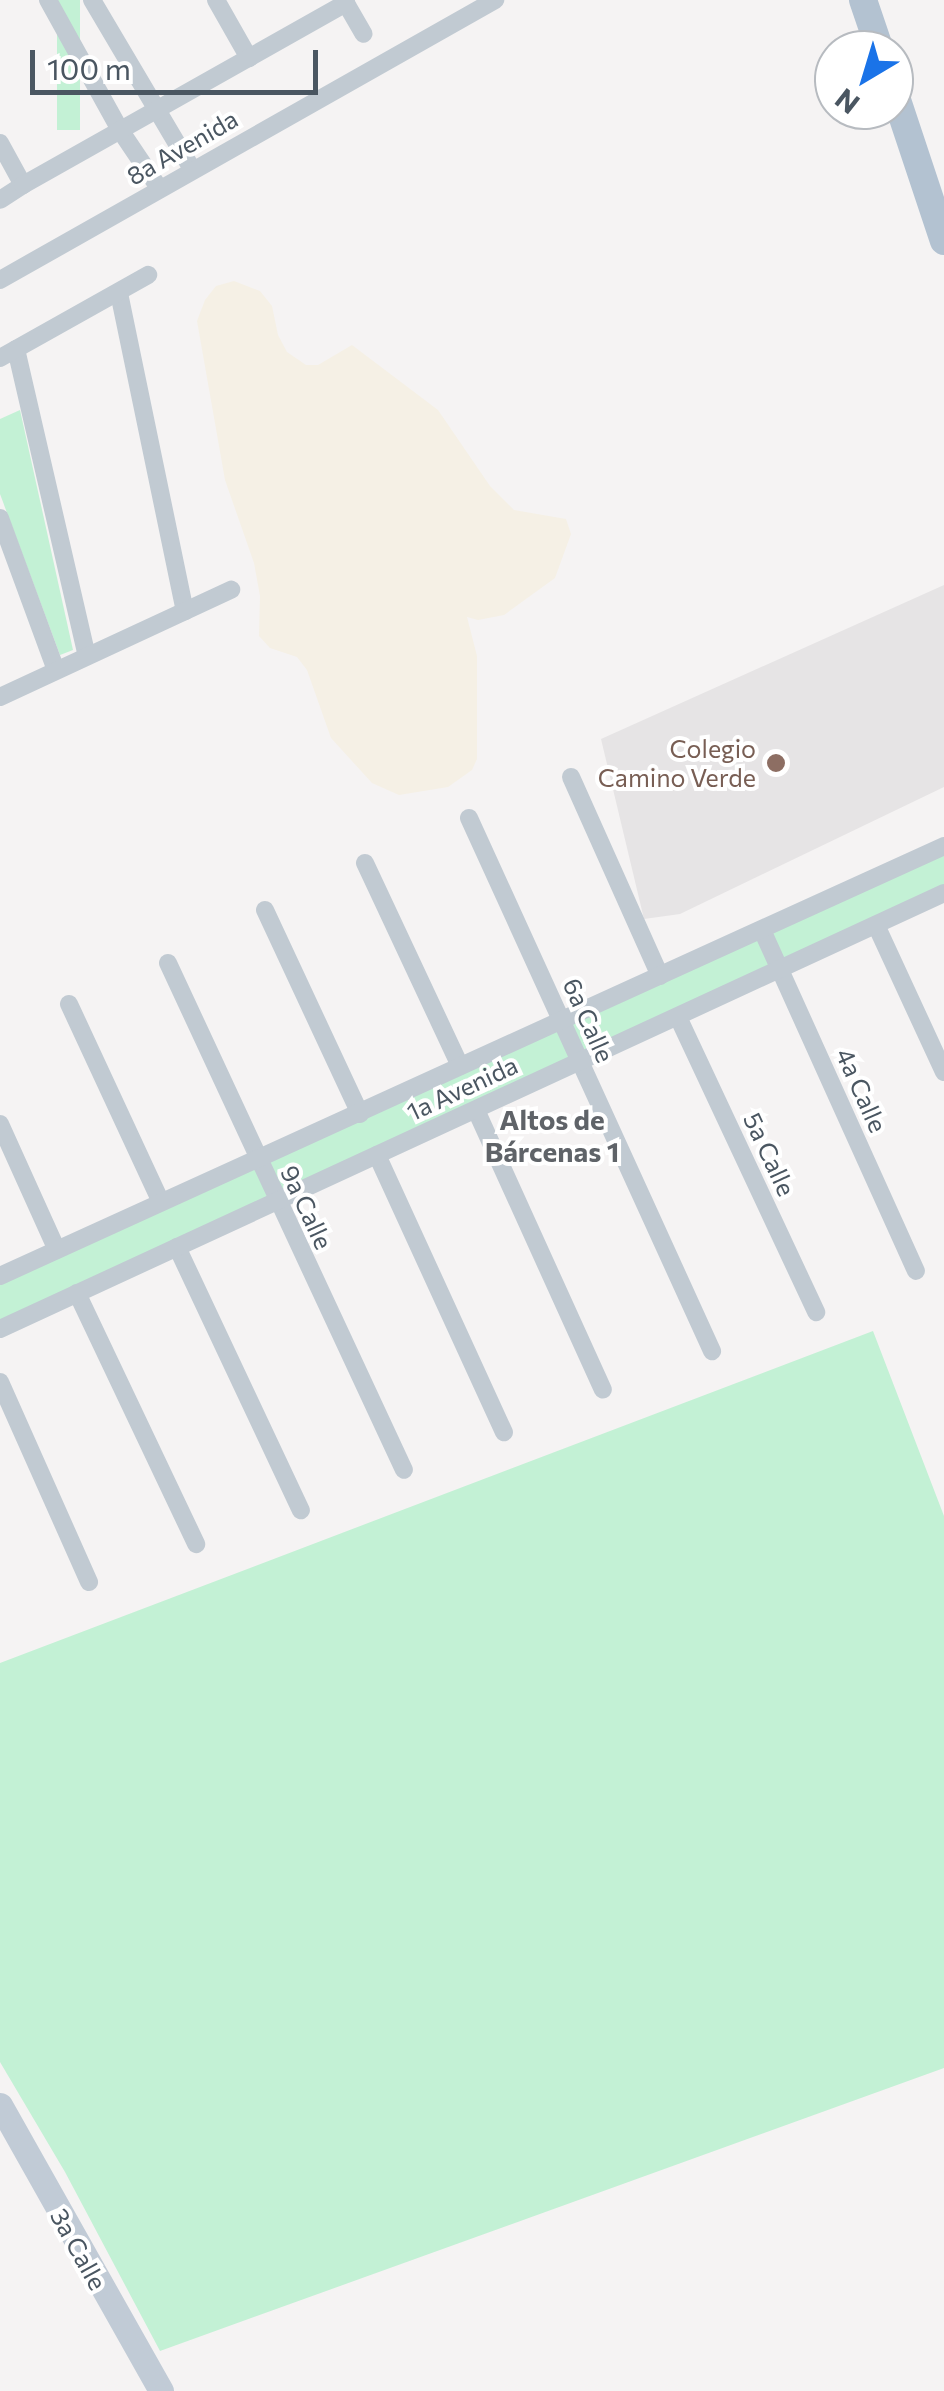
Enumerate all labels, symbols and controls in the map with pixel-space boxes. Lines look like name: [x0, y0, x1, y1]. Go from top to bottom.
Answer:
scale bar: [35, 30, 322, 92]
north arrow: [814, 30, 914, 130]
text: 100 m: [47, 49, 131, 86]
text: N: [828, 82, 866, 122]
street label: 8a Avenida: [121, 103, 243, 191]
place label: Colegio Camino Verde: [598, 734, 756, 793]
marker: Colegio Camino Verde: [765, 752, 787, 774]
street label: 6a Calle: [557, 973, 621, 1067]
street label: 4a Calle: [830, 1043, 894, 1137]
street label: 1a Avenida: [402, 1049, 522, 1127]
district label: Altos de Bárcenas 1: [485, 1102, 619, 1168]
street label: 5a Calle: [738, 1108, 802, 1200]
street label: 9a Calle: [275, 1160, 339, 1254]
street label: 3a Calle: [44, 2203, 114, 2295]

